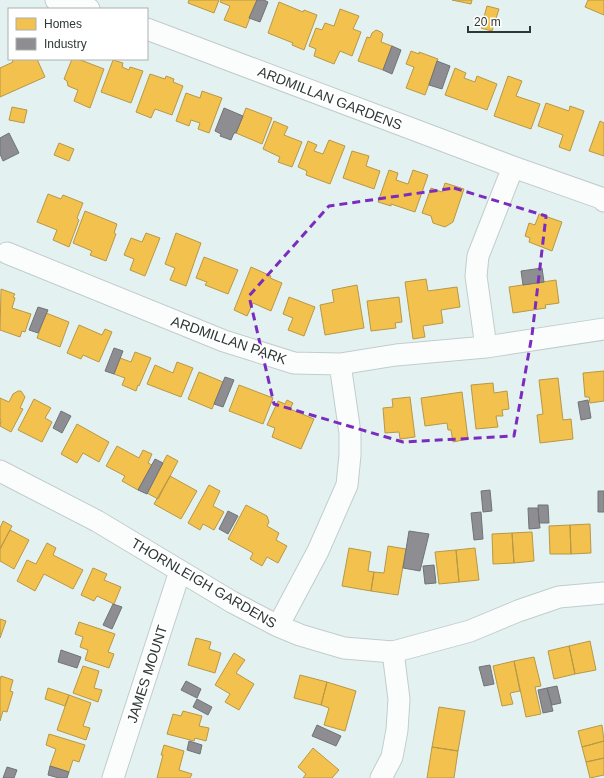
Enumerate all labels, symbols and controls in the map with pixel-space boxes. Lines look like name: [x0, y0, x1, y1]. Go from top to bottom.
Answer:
legend: [8, 8, 148, 60]
scale bar: [468, 8, 530, 34]
text: 20 m: [474, 15, 501, 29]
text: Homes: [44, 17, 82, 31]
text: Industry: [44, 37, 87, 51]
street label: ARDMILLAN GARDENS: [256, 63, 404, 133]
street label: ARDMILLAN PARK: [169, 313, 289, 367]
street label: THORNLEIGH GARDENS: [129, 535, 279, 631]
street label: JAMES MOUNT: [124, 623, 170, 725]

